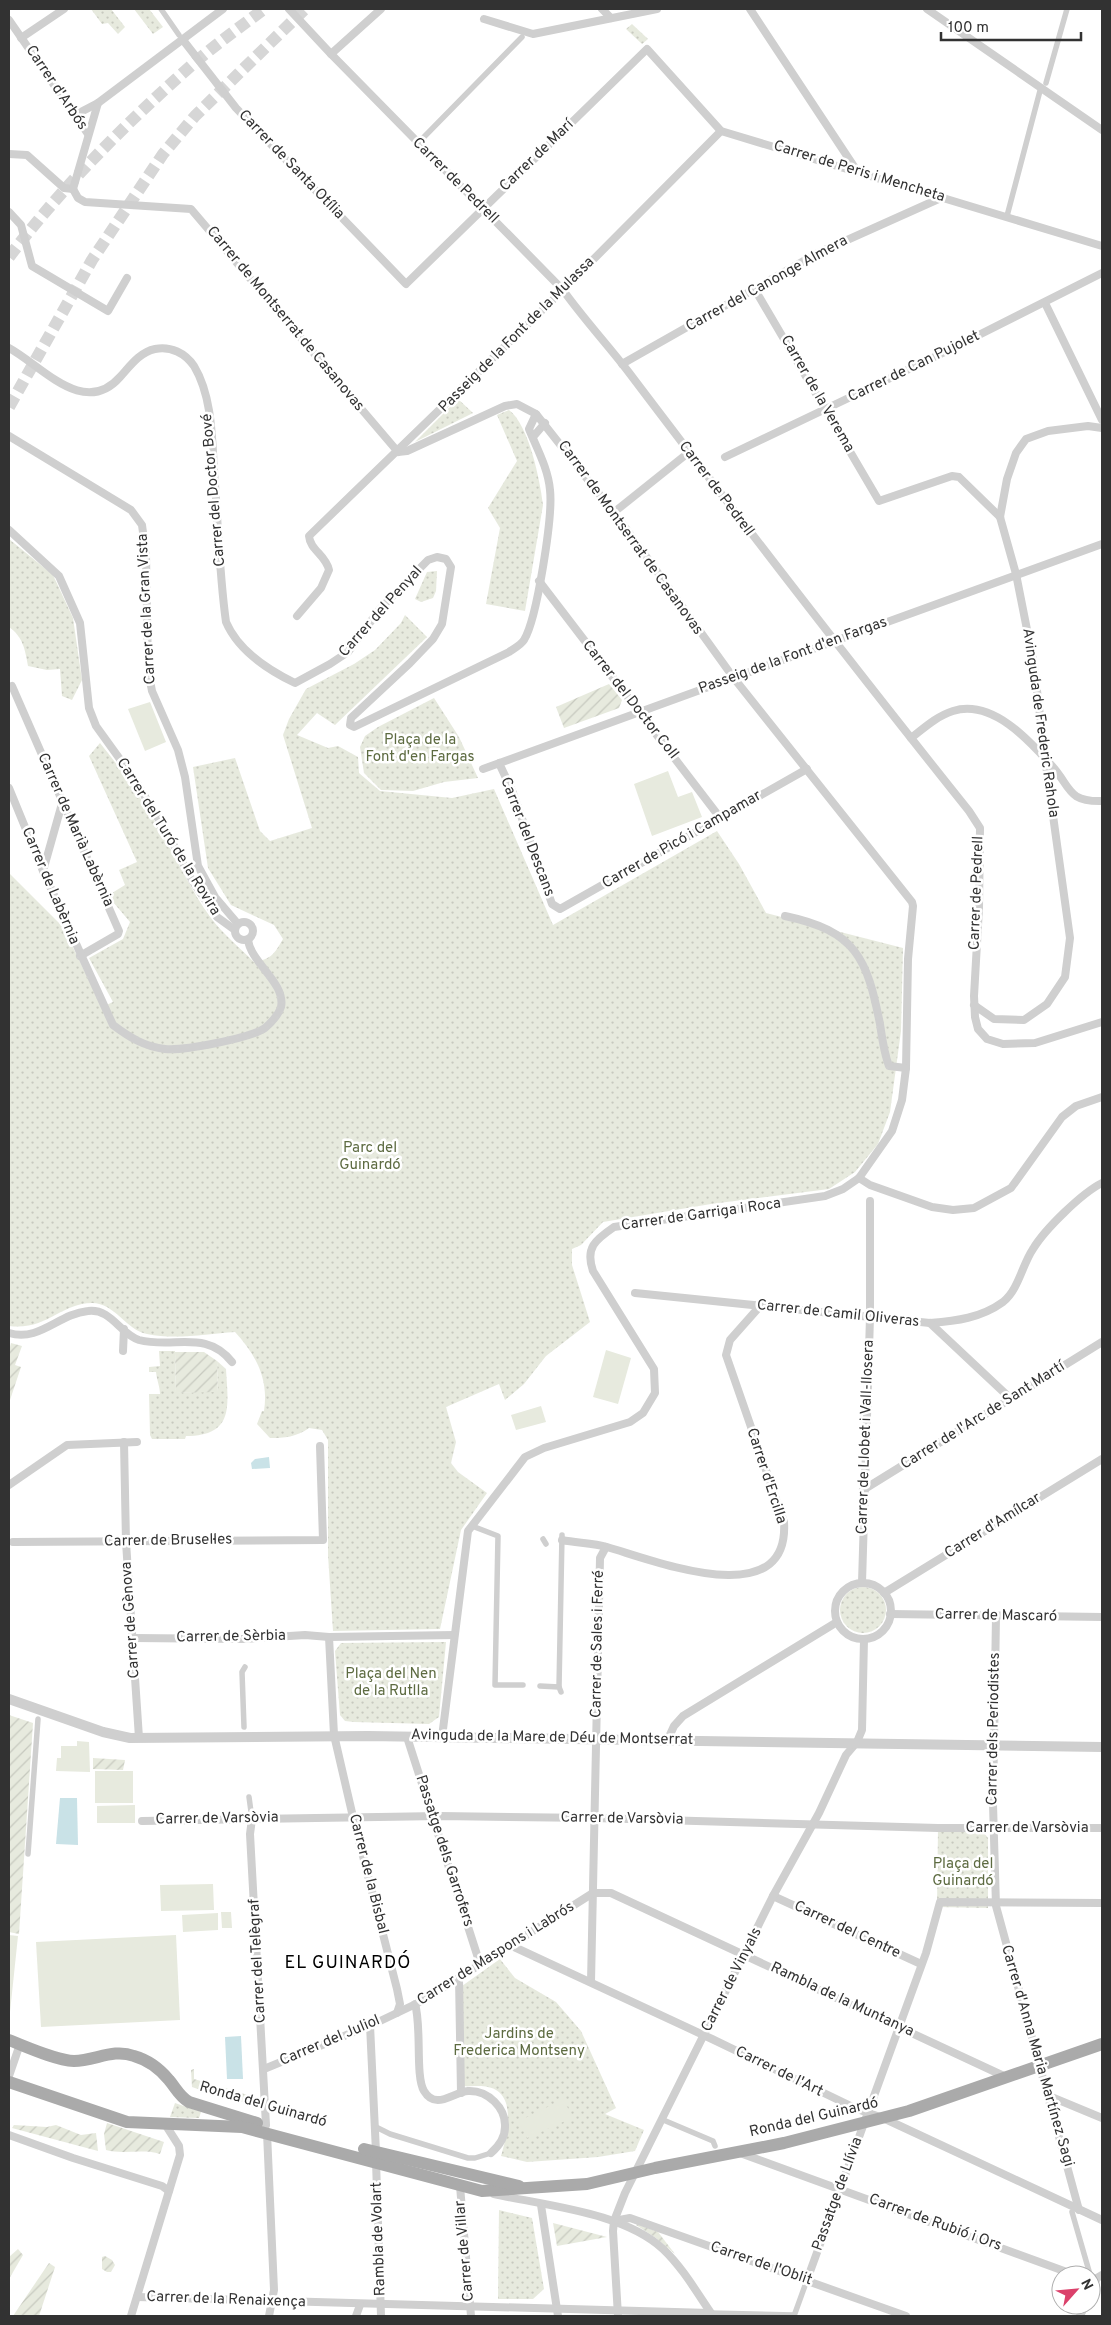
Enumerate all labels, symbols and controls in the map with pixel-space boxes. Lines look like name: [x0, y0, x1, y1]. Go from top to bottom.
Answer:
scale bar: [941, 10, 1081, 42]
text: 100 m: [948, 19, 989, 38]
street label: Carrer d'Arbós: [21, 42, 91, 134]
street label: Carrer de Santa Otília: [234, 106, 348, 224]
street label: Carrer de Marí: [496, 115, 579, 196]
street label: Carrer de Pedrell: [408, 134, 502, 228]
street label: Carrer de Peris i Mencheta: [771, 137, 947, 207]
street label: Carrer de Montserrat de Casanovas: [202, 223, 368, 415]
street label: Carrer del Canonge Almera: [683, 232, 851, 336]
street label: Passeig de la Font de la Mulassa: [435, 253, 599, 417]
street label: Carrer de Can Pujolet: [845, 327, 983, 407]
street label: Carrer de la Verema: [776, 332, 858, 456]
street label: Carrer del Doctor Bové: [198, 413, 230, 567]
street label: Carrer de Montserrat de Casanovas: [553, 437, 707, 639]
street label: Carrer de Pedrell: [674, 438, 758, 540]
street label: Carrer de la Gran Vista: [134, 533, 160, 685]
street label: Carrer del Penyal: [335, 562, 427, 662]
street label: Passeig de la Font d'en Fargas: [696, 613, 890, 699]
street label: Avinguda de Frederic Rahola: [1017, 627, 1063, 819]
street label: Carrer del Doctor Coll: [578, 637, 682, 763]
park label: Plaça de la Font d'en Fargas: [365, 731, 475, 767]
street label: Carrer de Marià Labèrnia: [33, 750, 117, 910]
street label: Carrer del Turó de la Rovira: [112, 755, 224, 919]
street label: Carrer del Descans: [495, 775, 559, 899]
street label: Carrer de Picó i Campamar: [599, 786, 765, 893]
street label: Carrer de Labèrnia: [17, 824, 83, 948]
street label: Carrer de Pedrell: [966, 836, 988, 950]
park label: Parc del Guinardó: [339, 1139, 401, 1175]
street label: Carrer de Garriga i Roca: [620, 1194, 782, 1236]
street label: Carrer de Camil Oliveras: [756, 1296, 920, 1332]
street label: Carrer de Llobet i Vall-llosera: [853, 1339, 879, 1535]
street label: Carrer de l'Arc de Sant Martí: [897, 1357, 1070, 1474]
street label: Carrer d'Ercilla: [742, 1426, 790, 1526]
street label: Carrer d'Amílcar: [941, 1489, 1045, 1563]
street label: Carrer de Brusel·les: [104, 1530, 232, 1552]
street label: Carrer de Gènova: [117, 1561, 145, 1679]
street label: Carrer de Sales i Ferré: [587, 1570, 609, 1718]
street label: Carrer de Mascaró: [935, 1605, 1057, 1627]
street label: Carrer de Sèrbia: [176, 1627, 286, 1647]
street label: Carrer dels Periodistes: [983, 1652, 1005, 1806]
park label: Plaça del Nen de la Rutlla: [345, 1665, 437, 1701]
street label: Avinguda de la Mare de Déu de Montserrat: [411, 1726, 693, 1750]
street label: Passatge dels Garrofers: [410, 1773, 478, 1929]
street label: Carrer de Varsòvia: [155, 1808, 279, 1830]
street label: Carrer de Varsòvia: [560, 1808, 684, 1830]
street label: Carrer de la Bisbal: [344, 1812, 392, 1936]
street label: Carrer de Varsòvia: [965, 1819, 1089, 1838]
park label: Plaça del Guinardó: [932, 1855, 994, 1891]
street label: Carrer del Centre: [791, 1897, 903, 1963]
street label: Carrer del Telègraf: [245, 1898, 271, 2024]
street label: Carrer de Maspons i Labrós: [414, 1898, 578, 2010]
street label: Carrer de Vinyals: [698, 1925, 766, 2035]
street label: Carrer d'Anna Maria Martínez Sagi: [996, 1943, 1078, 2169]
district label: EL GUINARDÓ: [284, 1950, 412, 1975]
street label: Rambla de la Muntanya: [767, 1958, 917, 2042]
street label: Carrer del Juliol: [277, 2011, 383, 2071]
park label: Jardins de Frederica Montseny: [453, 2025, 585, 2061]
street label: Carrer de l'Art: [732, 2042, 826, 2102]
street label: Ronda del Guinardó: [197, 2078, 329, 2132]
street label: Ronda del Guinardó: [748, 2094, 880, 2142]
street label: Passatge de Llívia: [809, 2135, 867, 2253]
street label: Rambla de Volart: [368, 2182, 390, 2296]
street label: Carrer de Rubió i Ors: [866, 2190, 1004, 2256]
street label: Carrer de Villar: [451, 2200, 479, 2302]
street label: Carrer de l'Oblit: [708, 2238, 814, 2290]
north arrow: [1051, 2265, 1101, 2315]
text: N: [1076, 2276, 1096, 2293]
street label: Carrer de la Renaixença: [146, 2288, 306, 2312]

